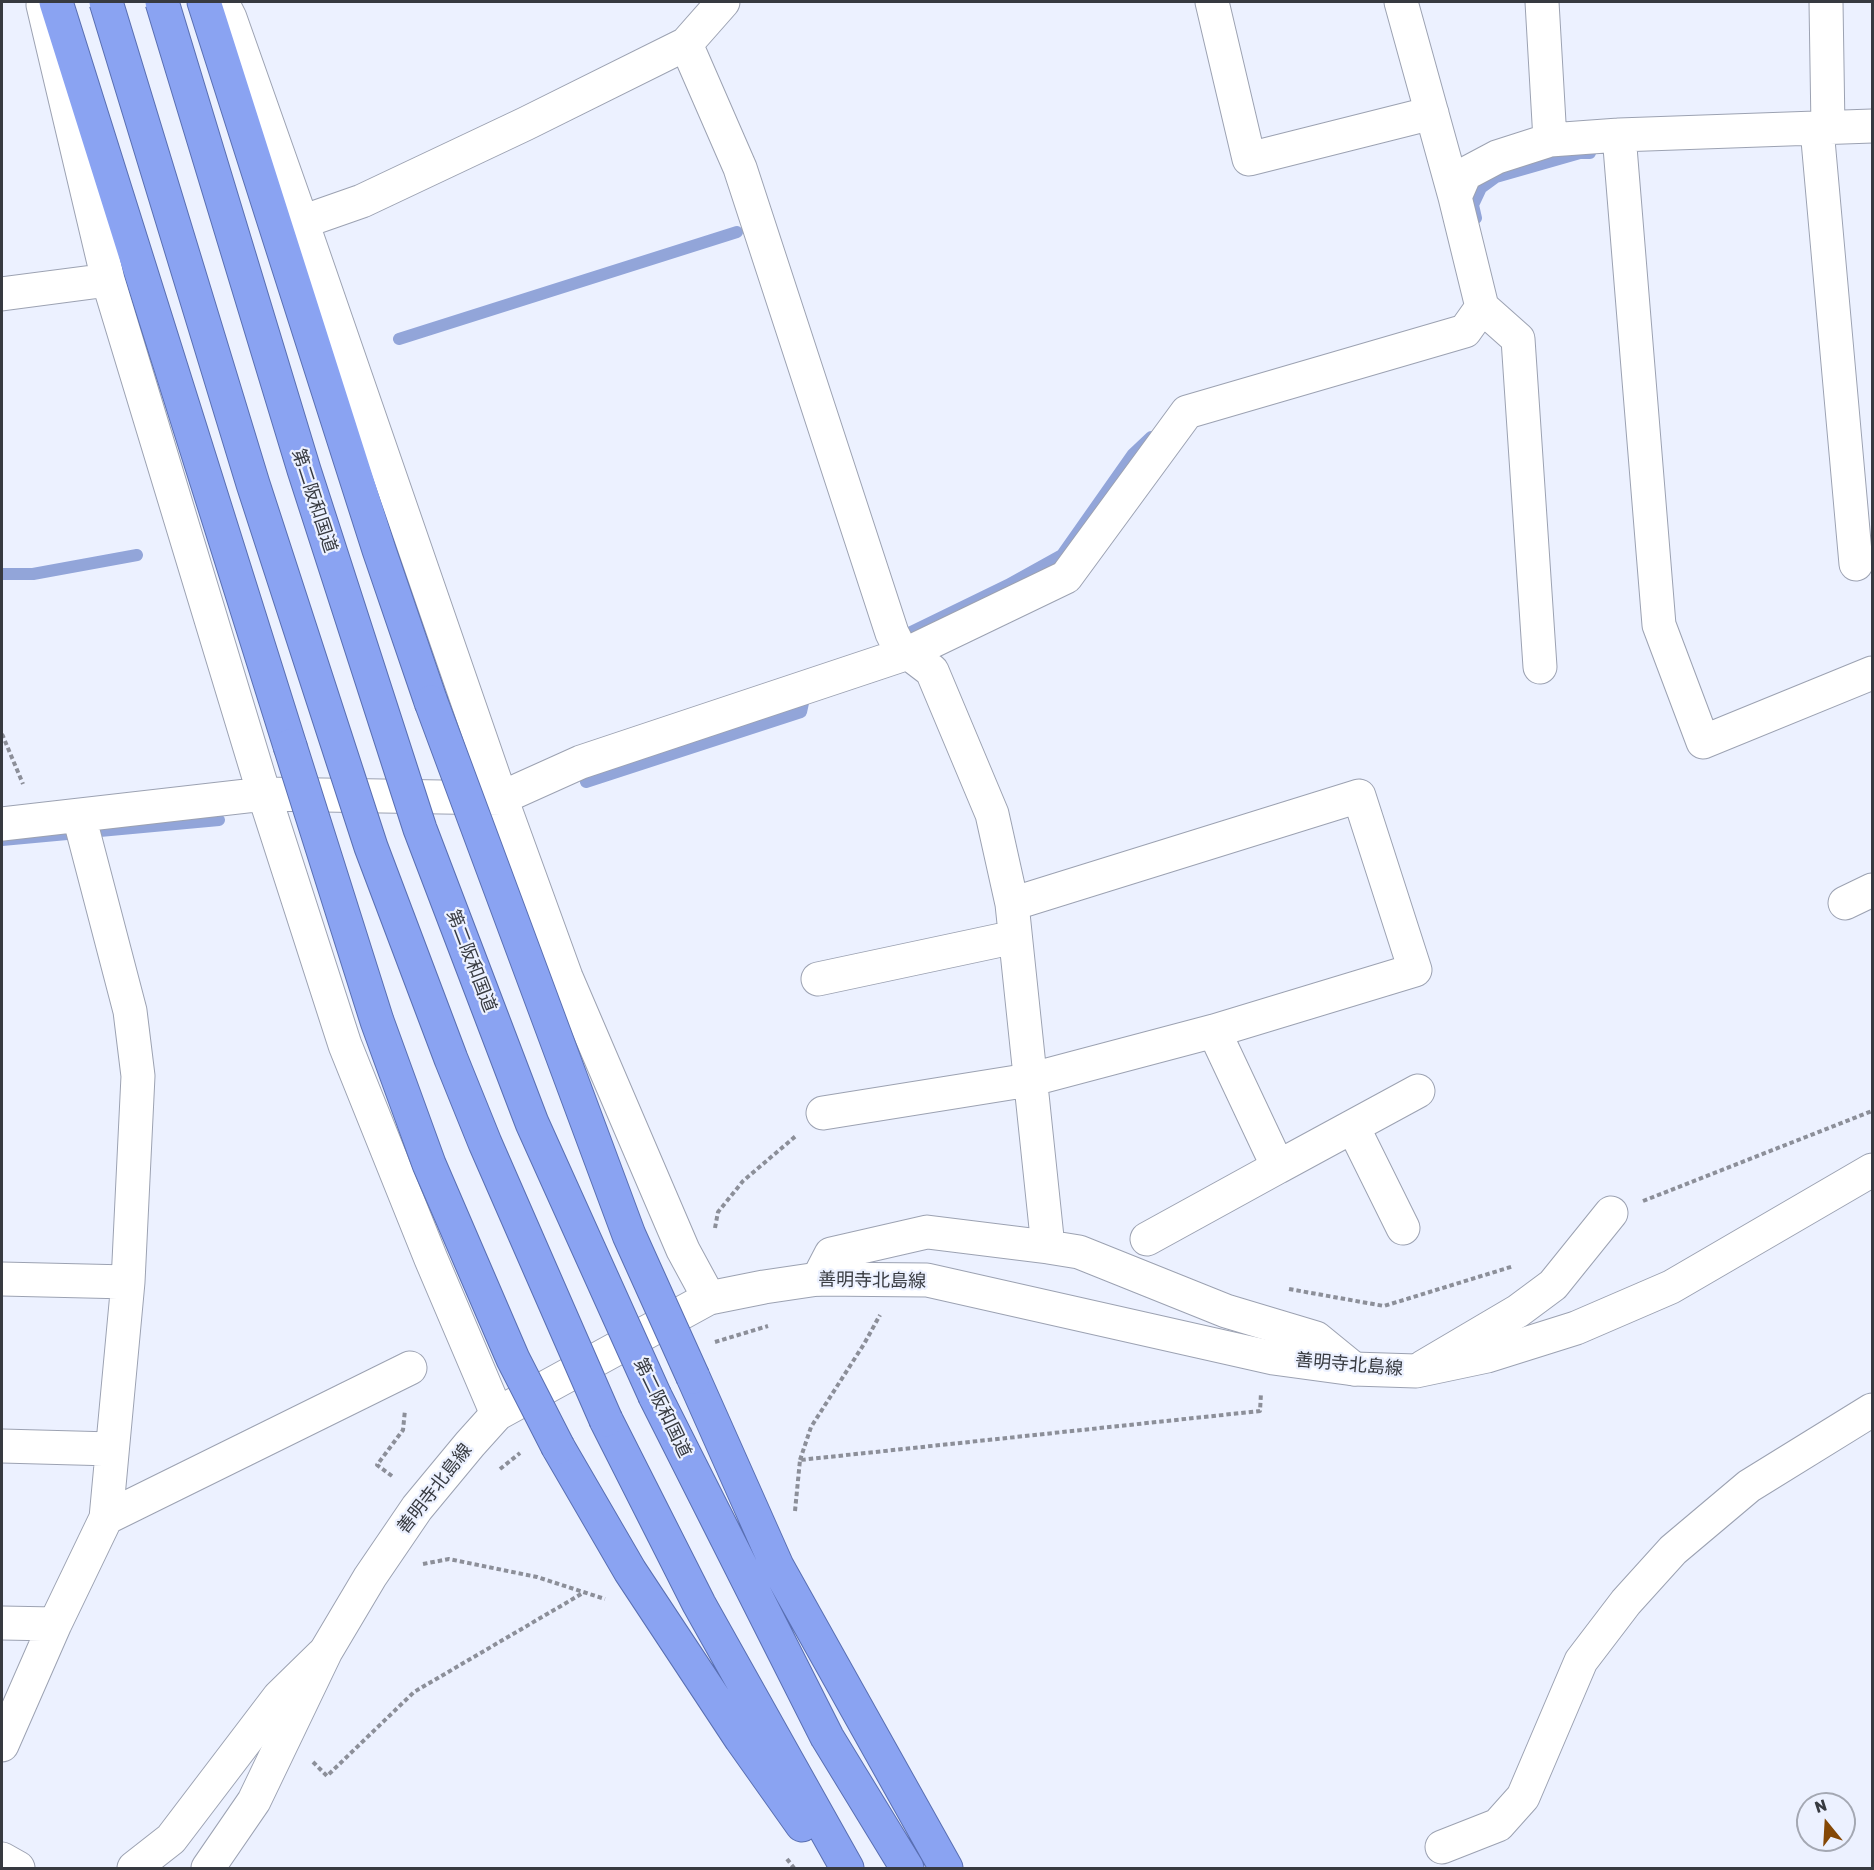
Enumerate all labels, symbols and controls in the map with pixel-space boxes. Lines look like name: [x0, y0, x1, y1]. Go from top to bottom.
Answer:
street label: 第二阪和国道: [287, 446, 341, 556]
street label: 第二阪和国道: [442, 907, 500, 1015]
street label: 善明寺北島線: [818, 1269, 926, 1293]
street label: 善明寺北島線: [1294, 1350, 1404, 1380]
street label: 第二阪和国道: [629, 1355, 695, 1461]
street label: 善明寺北島線: [393, 1440, 477, 1538]
north arrow: [1796, 1792, 1856, 1852]
text: N: [1812, 1795, 1829, 1817]

